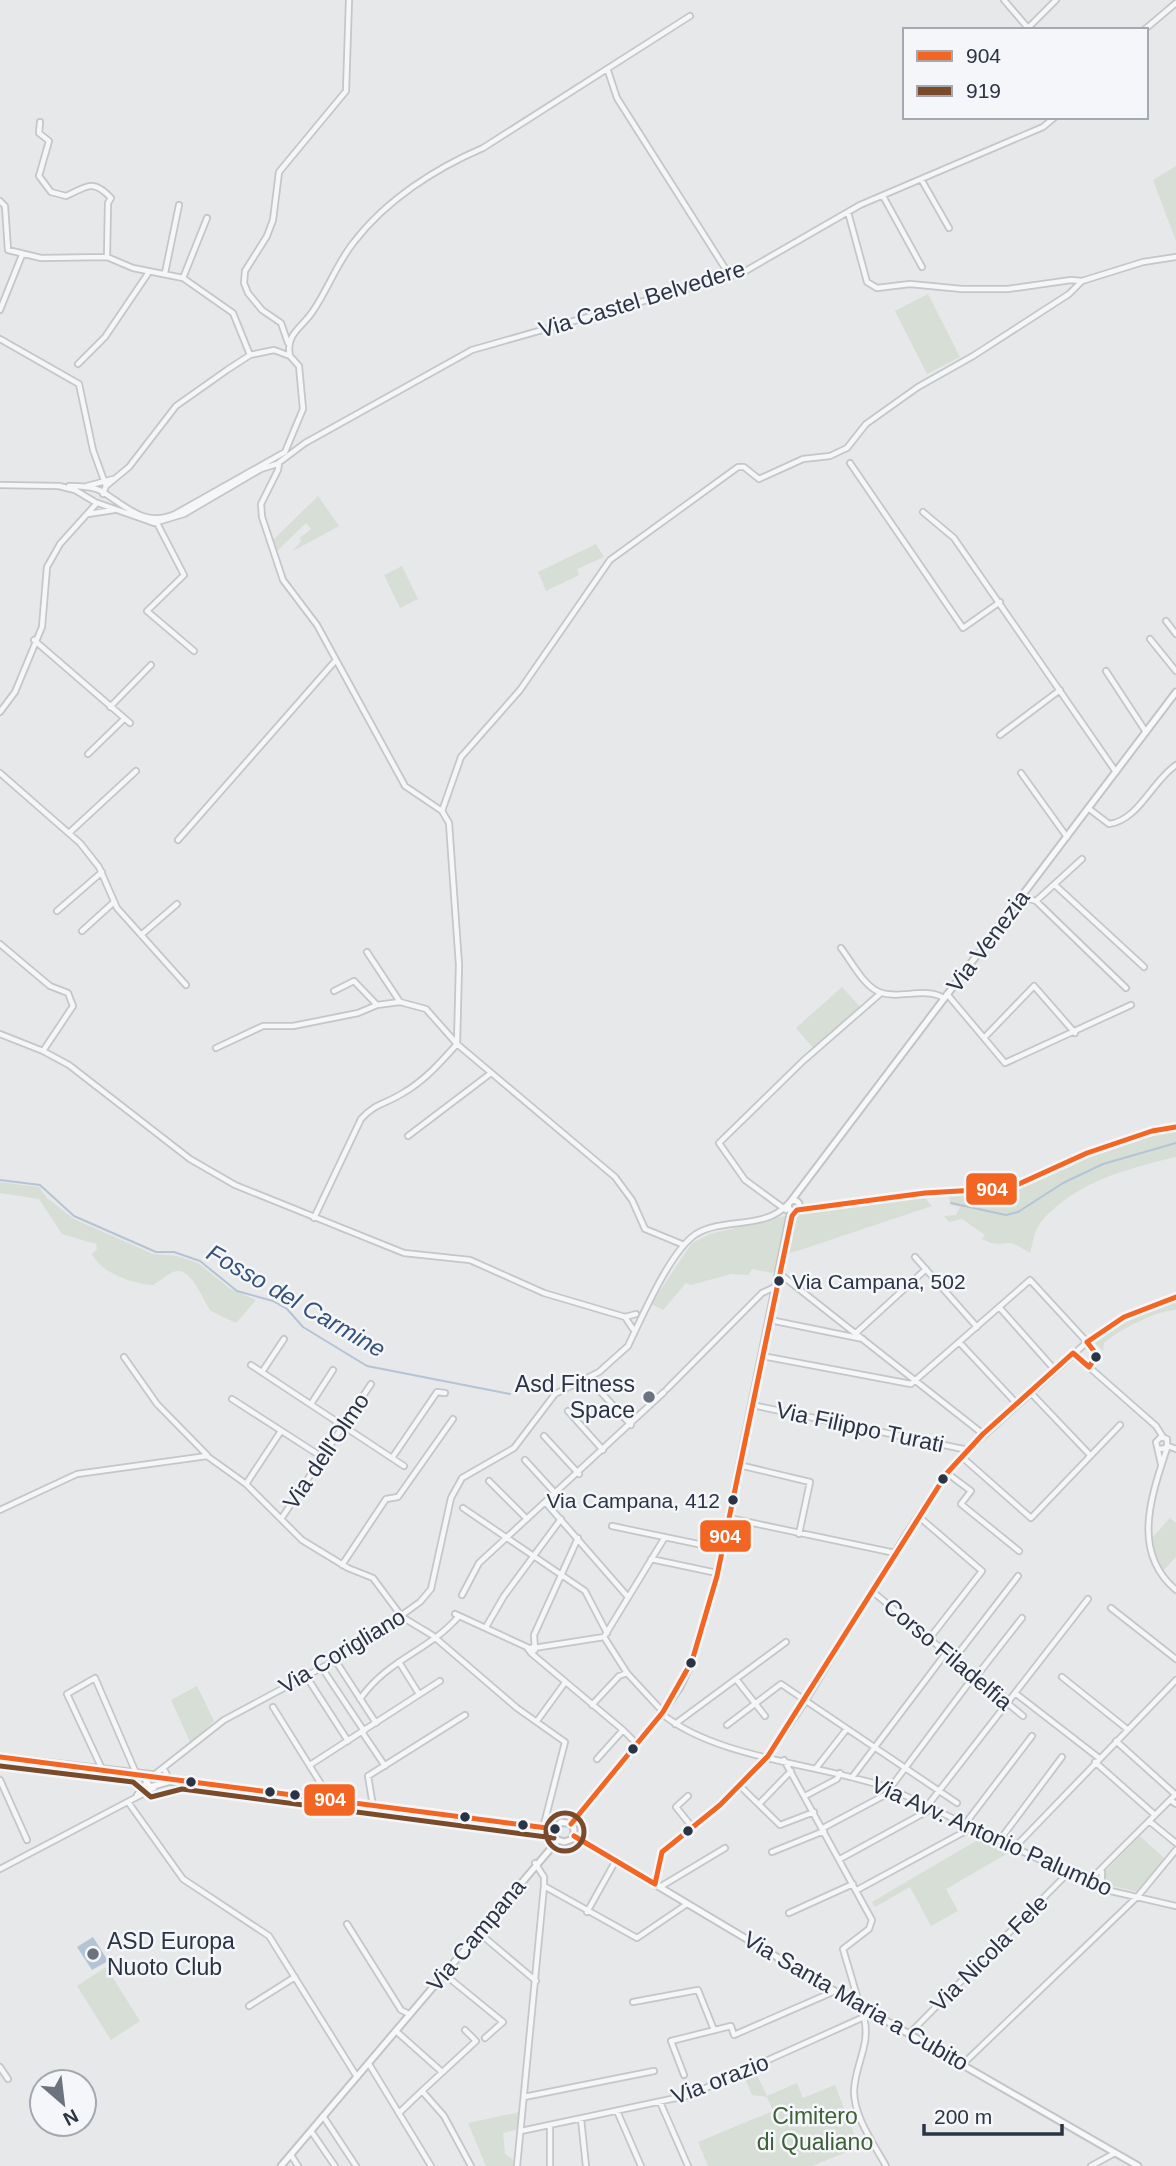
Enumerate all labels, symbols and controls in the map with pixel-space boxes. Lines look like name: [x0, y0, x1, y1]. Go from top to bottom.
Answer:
legend: [903, 28, 1148, 119]
text: 904: [966, 44, 1001, 67]
text: 919: [966, 79, 1001, 102]
street label: Via Castel Belvedere: [536, 255, 748, 343]
street label: Via Venezia: [941, 885, 1035, 997]
line badge: 904: [965, 1172, 1018, 1206]
text: 904: [976, 1179, 1008, 1200]
water label: Fosso del Carmine: [202, 1239, 390, 1363]
place label: Via Campana, 502: [792, 1270, 966, 1293]
marker: Via Campana, 502: [772, 1274, 786, 1288]
unlabelled marker: [1089, 1350, 1103, 1364]
place label: Asd Fitness Space: [515, 1371, 635, 1423]
street label: Via dell'Olmo: [278, 1388, 374, 1514]
marker: Asd Fitness Space: [641, 1389, 657, 1405]
street label: Via Filippo Turati: [774, 1397, 946, 1457]
unlabelled marker: [936, 1472, 950, 1486]
place label: Via Campana, 412: [546, 1489, 720, 1512]
marker: Via Campana, 412: [726, 1493, 740, 1507]
line badge: 904: [699, 1519, 752, 1553]
text: 904: [709, 1526, 741, 1547]
street label: Corso Filadelfia: [878, 1593, 1018, 1715]
street label: Via Corigliano: [274, 1603, 410, 1699]
unlabelled marker: [684, 1656, 698, 1670]
unlabelled marker: [626, 1742, 640, 1756]
street label: Via Avv. Antonio Palumbo: [868, 1771, 1116, 1901]
unlabelled marker: [184, 1775, 198, 1789]
line badge: 904: [303, 1783, 356, 1817]
unlabelled marker: [263, 1785, 277, 1799]
unlabelled marker: [288, 1788, 302, 1802]
text: 904: [314, 1789, 346, 1810]
unlabelled marker: [458, 1810, 472, 1824]
unlabelled marker: [516, 1818, 530, 1832]
unlabelled marker: [548, 1822, 562, 1836]
unlabelled marker: [681, 1824, 695, 1838]
street label: Via Campana: [421, 1873, 531, 1997]
street label: Via Nicola Fele: [925, 1889, 1053, 2017]
street label: Via Santa Maria a Cubito: [739, 1926, 973, 2076]
place label: ASD Europa Nuoto Club: [107, 1928, 235, 1980]
marker: ASD Europa Nuoto Club: [85, 1946, 101, 1962]
street label: Via orazio: [668, 2049, 772, 2109]
north arrow: [28, 2068, 98, 2138]
scale bar: [924, 2092, 1062, 2136]
park label: Cimitero di Qualiano: [757, 2103, 873, 2155]
text: N: [60, 2105, 82, 2130]
text: 200 m: [934, 2105, 992, 2128]

